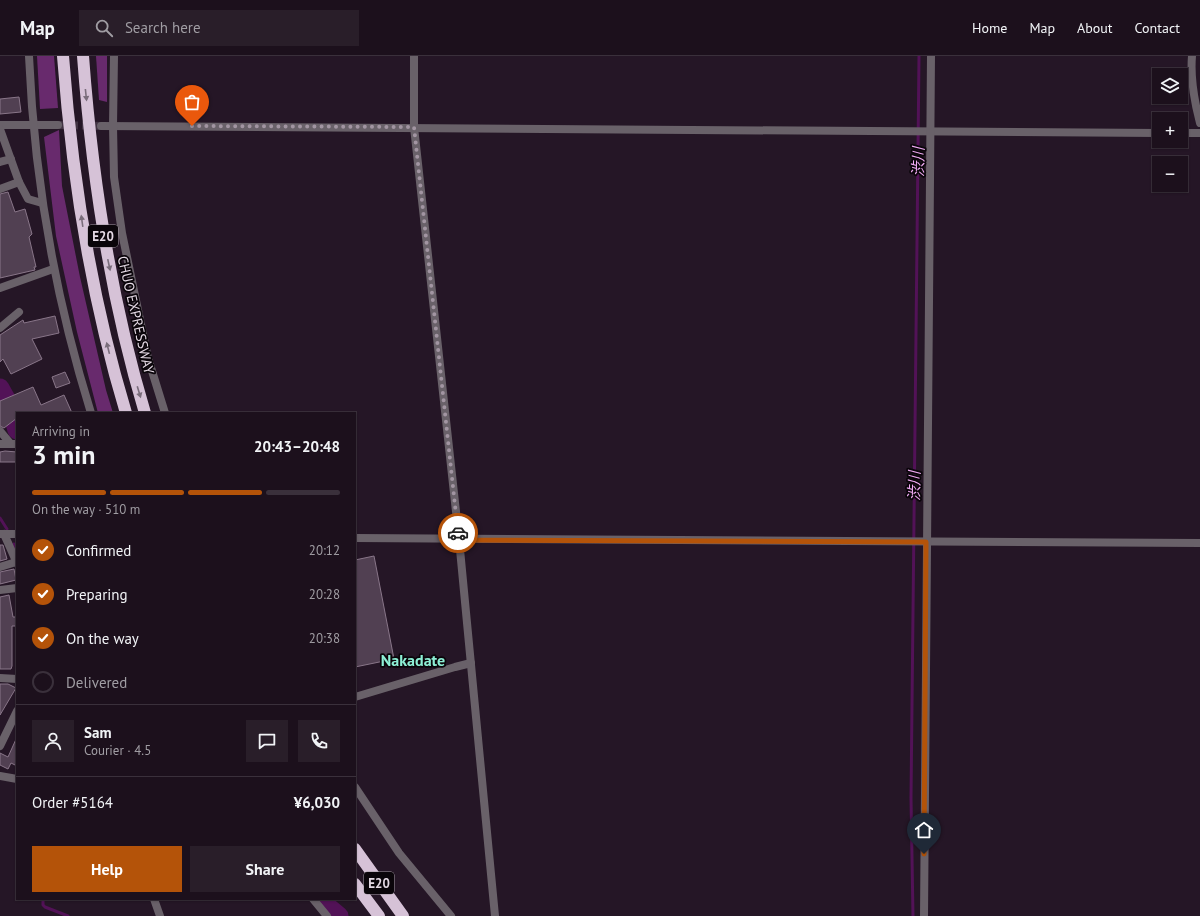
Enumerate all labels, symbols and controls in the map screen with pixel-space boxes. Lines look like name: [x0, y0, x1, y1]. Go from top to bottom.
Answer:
search box: [79, 10, 359, 46]
text: Map: [20, 16, 55, 40]
icon: search: [93, 17, 115, 39]
text: Search here: [125, 18, 201, 37]
text: Home: [972, 19, 1007, 37]
text: Map: [1029, 19, 1055, 37]
text: About: [1077, 19, 1113, 37]
text: Contact: [1135, 19, 1180, 37]
map controls: [1152, 68, 1188, 192]
button: layers: [1152, 68, 1188, 104]
pin: [175, 85, 209, 126]
one-way arrow: [83, 89, 89, 101]
icon: bag: [181, 91, 203, 113]
button: +: [1152, 112, 1188, 148]
water label: 渋川: [908, 145, 928, 177]
button: −: [1152, 156, 1188, 192]
one-way arrow: [79, 215, 85, 227]
road number: E20: [88, 225, 118, 247]
street label: CHUO EXPRESSWAY: [114, 254, 158, 376]
one-way arrow: [106, 259, 112, 271]
one-way arrow: [105, 342, 111, 354]
one-way arrow: [136, 386, 142, 398]
text: Arriving in: [32, 423, 90, 440]
text: 20:43–20:48: [254, 437, 340, 456]
text: 3 min: [32, 438, 95, 471]
water label: 渋川: [904, 469, 924, 501]
text: On the way · 510 m: [32, 501, 140, 518]
courier: [438, 513, 478, 553]
icon: car: [447, 522, 469, 544]
icon: check: [32, 539, 54, 561]
text: Confirmed: [66, 541, 131, 560]
text: 20:12: [309, 542, 340, 559]
icon: check: [32, 583, 54, 605]
text: Preparing: [66, 585, 128, 604]
text: 20:28: [309, 586, 340, 603]
icon: check: [32, 627, 54, 649]
text: On the way: [66, 629, 139, 648]
text: 20:38: [309, 630, 340, 647]
district label: Nakadate: [381, 650, 445, 670]
text: Delivered: [66, 673, 127, 692]
button: person: [32, 720, 74, 762]
button: chat: [246, 720, 288, 762]
button: phone: [298, 720, 340, 762]
text: Sam: [84, 723, 111, 742]
text: Courier · 4.5: [84, 742, 151, 759]
text: Order #5164: [32, 793, 113, 812]
text: ¥6,030: [294, 793, 340, 812]
pin: [907, 813, 941, 854]
icon: home: [913, 819, 935, 841]
button: Help: [32, 846, 182, 892]
button: Share: [190, 846, 340, 892]
road number: E20: [364, 872, 394, 894]

